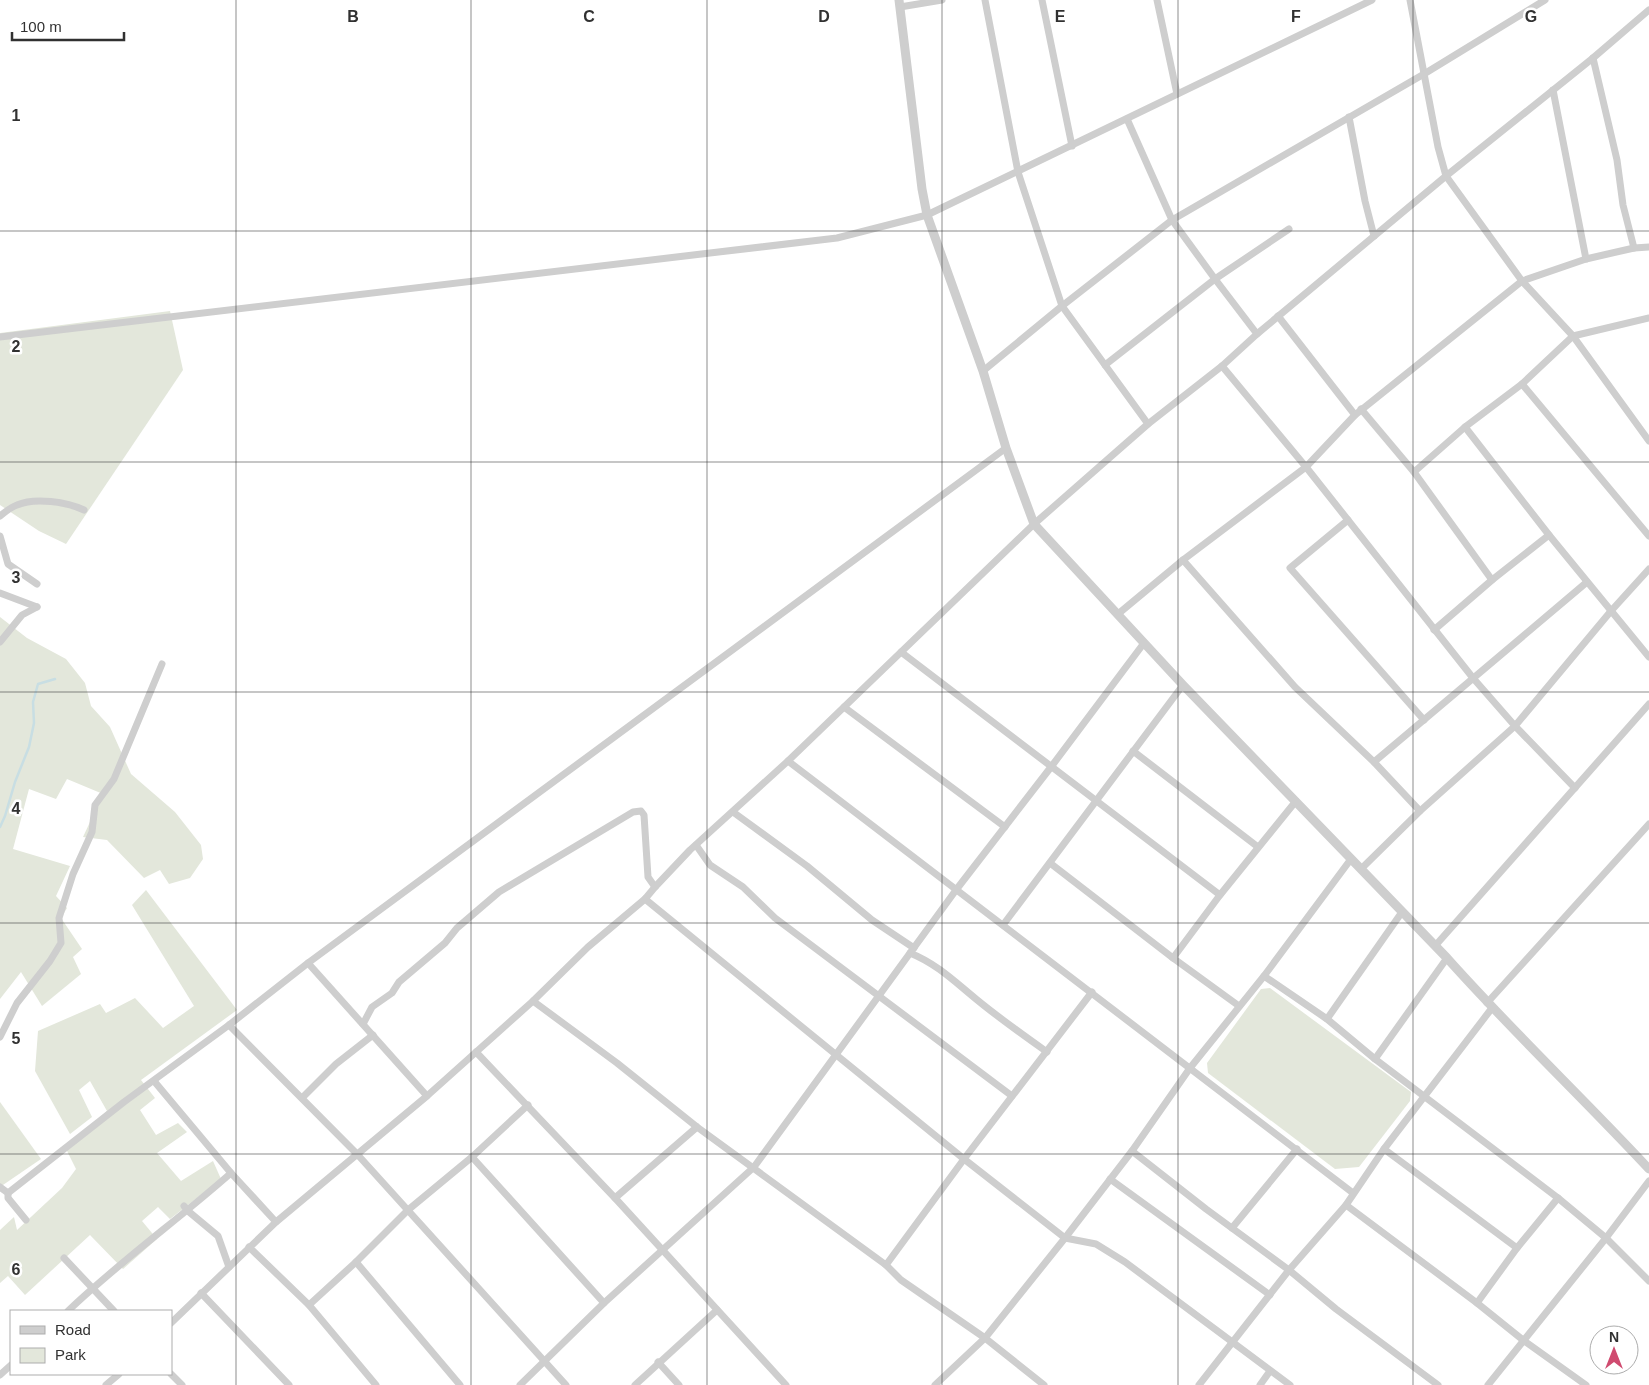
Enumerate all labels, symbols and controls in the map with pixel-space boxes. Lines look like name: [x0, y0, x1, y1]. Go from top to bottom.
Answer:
text: B: [347, 8, 359, 25]
text: C: [583, 8, 595, 25]
text: D: [818, 8, 830, 25]
text: E: [1055, 8, 1066, 25]
text: F: [1291, 8, 1301, 25]
text: G: [1525, 8, 1537, 25]
scale bar: [12, 10, 125, 42]
text: 100 m: [20, 18, 62, 35]
text: 1: [12, 107, 21, 124]
text: 2: [12, 338, 21, 355]
text: 3: [12, 569, 21, 586]
text: 4: [12, 800, 21, 817]
text: 5: [12, 1030, 21, 1047]
text: 6: [12, 1261, 21, 1278]
legend: [10, 1310, 172, 1375]
text: Road: [55, 1321, 91, 1338]
north arrow: [1589, 1325, 1639, 1375]
text: N: [1609, 1329, 1619, 1345]
text: Park: [55, 1346, 86, 1363]

